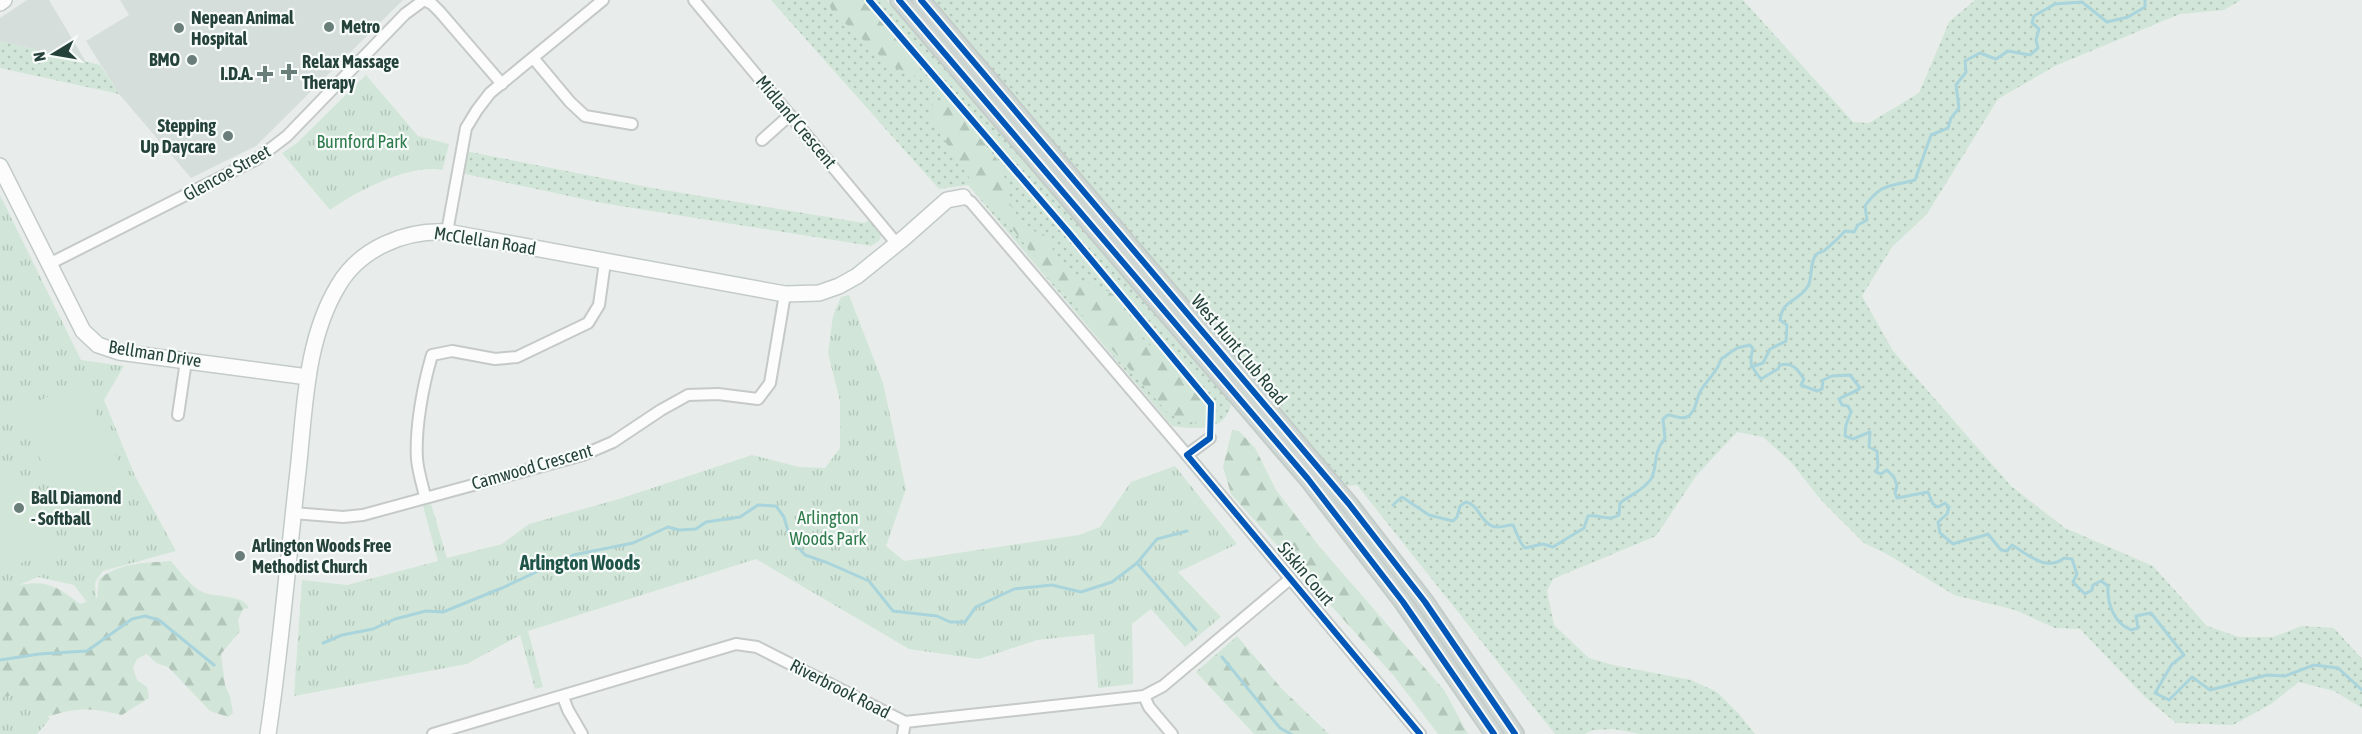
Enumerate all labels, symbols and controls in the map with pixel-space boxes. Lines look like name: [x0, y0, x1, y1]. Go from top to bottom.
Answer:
place label: Nepean Animal Hospital: [191, 7, 294, 49]
place label: Metro: [341, 16, 380, 37]
marker: Metro: [322, 20, 336, 34]
marker: Nepean Animal Hospital: [172, 21, 186, 35]
north arrow: [24, 24, 84, 84]
place label: BMO: [149, 49, 180, 70]
text: N: [30, 51, 49, 63]
place label: Relax Massage Therapy: [302, 51, 399, 93]
marker: BMO: [185, 53, 199, 67]
place label: I.D.A.: [220, 63, 253, 84]
marker: Relax Massage Therapy: [280, 63, 298, 81]
marker: I.D.A.: [258, 67, 272, 81]
street label: Midland Crescent: [752, 71, 841, 172]
place label: Stepping Up Daycare: [140, 115, 216, 157]
marker: Stepping Up Daycare: [221, 129, 235, 143]
park label: Burnford Park: [316, 131, 408, 152]
street label: Glencoe Street: [180, 140, 274, 205]
street label: McClellan Road: [433, 222, 538, 259]
street label: West Hunt Club Road: [1187, 290, 1292, 409]
street label: Bellman Drive: [107, 336, 203, 371]
street label: Camwood Crescent: [469, 439, 595, 494]
place label: Ball Diamond - Softball: [31, 487, 121, 529]
marker: Ball Diamond - Softball: [12, 501, 26, 515]
park label: Arlington Woods Park: [790, 507, 866, 549]
place label: Arlington Woods Free Methodist Church: [251, 535, 391, 577]
street label: Siskin Court: [1274, 538, 1339, 610]
marker: Arlington Woods Free Methodist Church: [233, 549, 247, 563]
district label: Arlington Woods: [519, 551, 640, 574]
street label: Riverbrook Road: [787, 654, 894, 723]

